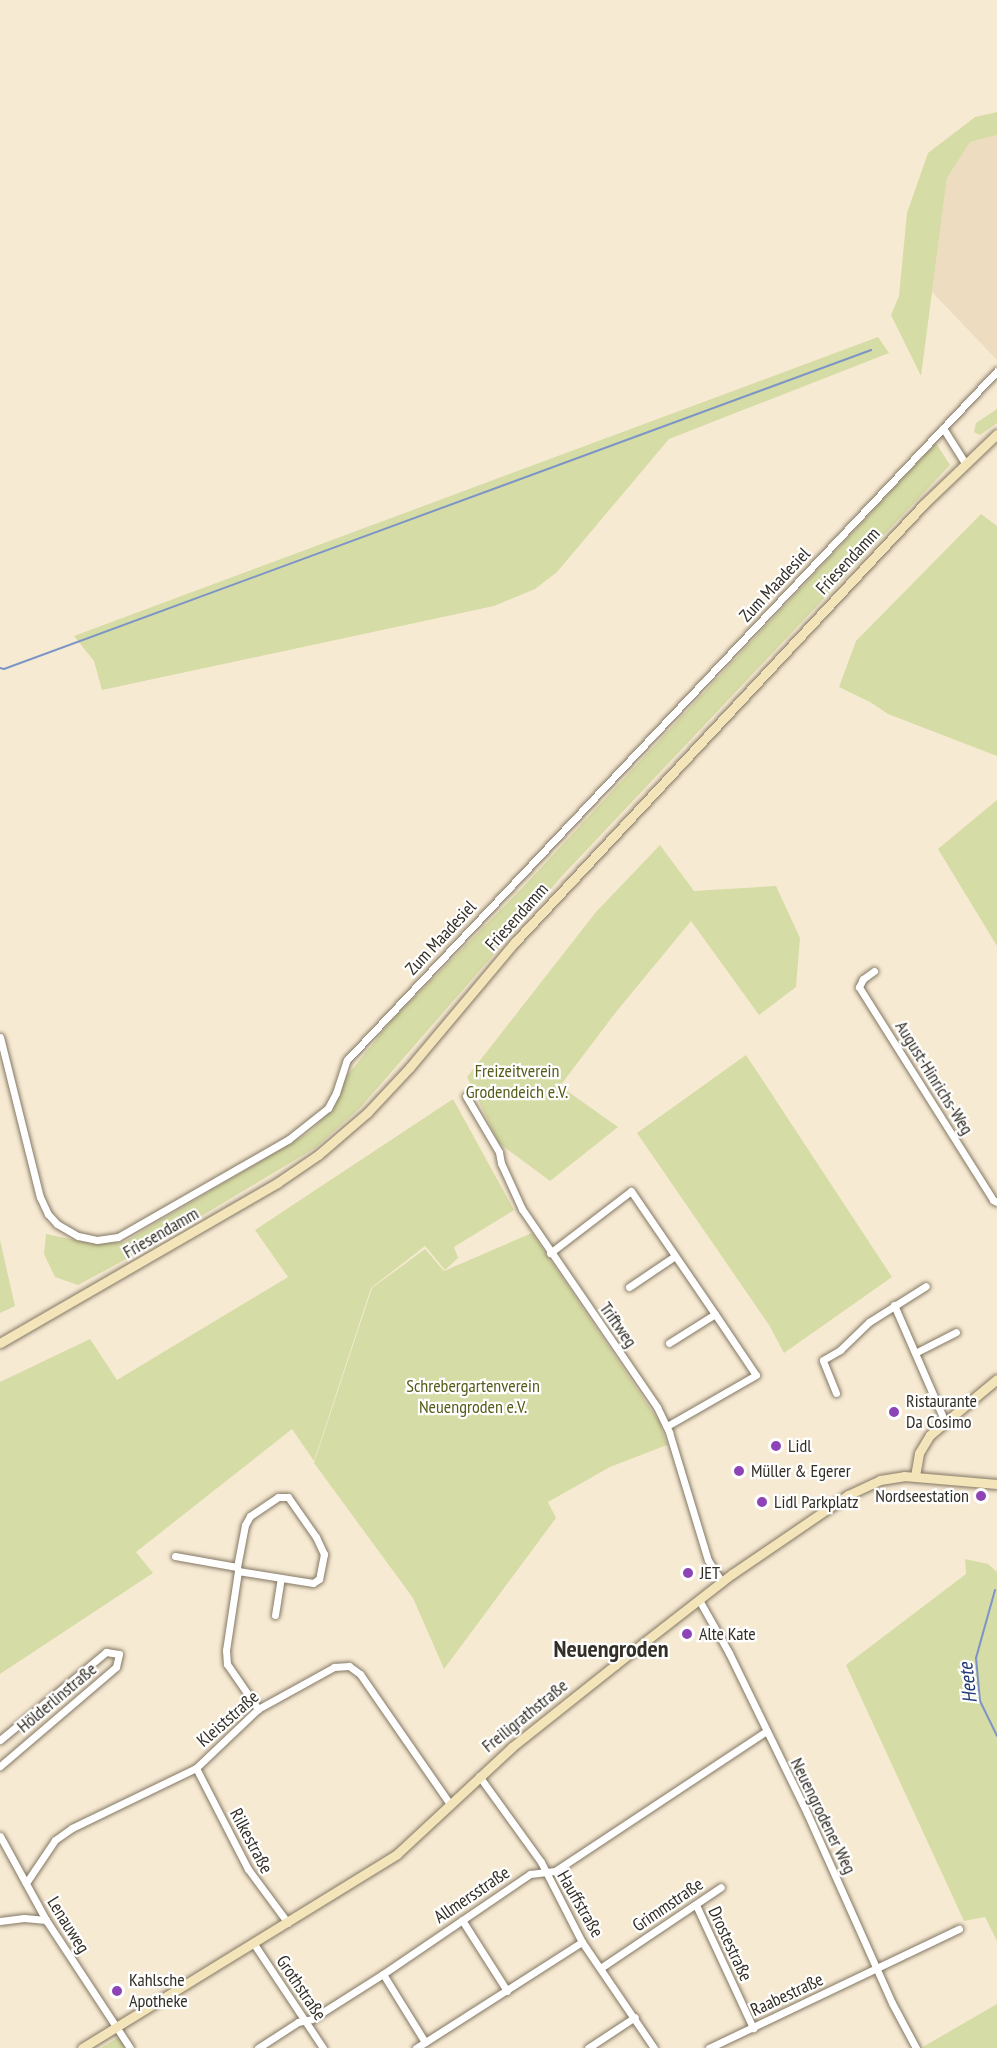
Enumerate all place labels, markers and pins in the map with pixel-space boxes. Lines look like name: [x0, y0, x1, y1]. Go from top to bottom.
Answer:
place label: Ristaurante Da Cosimo: [906, 1391, 977, 1434]
marker: Ristaurante Da Cosimo: [887, 1405, 901, 1419]
place label: Lidl: [788, 1435, 811, 1457]
marker: Lidl: [769, 1439, 783, 1453]
place label: Müller & Egerer: [751, 1460, 851, 1482]
marker: Müller & Egerer: [732, 1464, 746, 1478]
place label: Nordseestation: [875, 1485, 969, 1507]
marker: Nordseestation: [974, 1489, 988, 1503]
place label: Lidl Parkplatz: [774, 1491, 859, 1513]
marker: Lidl Parkplatz: [755, 1495, 769, 1509]
place label: JET: [700, 1562, 720, 1584]
marker: JET: [681, 1566, 695, 1580]
place label: Alte Kate: [699, 1623, 756, 1645]
marker: Alte Kate: [680, 1627, 694, 1641]
place label: Kahlsche Apotheke: [129, 1970, 188, 2012]
marker: Kahlsche Apotheke: [110, 1984, 124, 1998]

